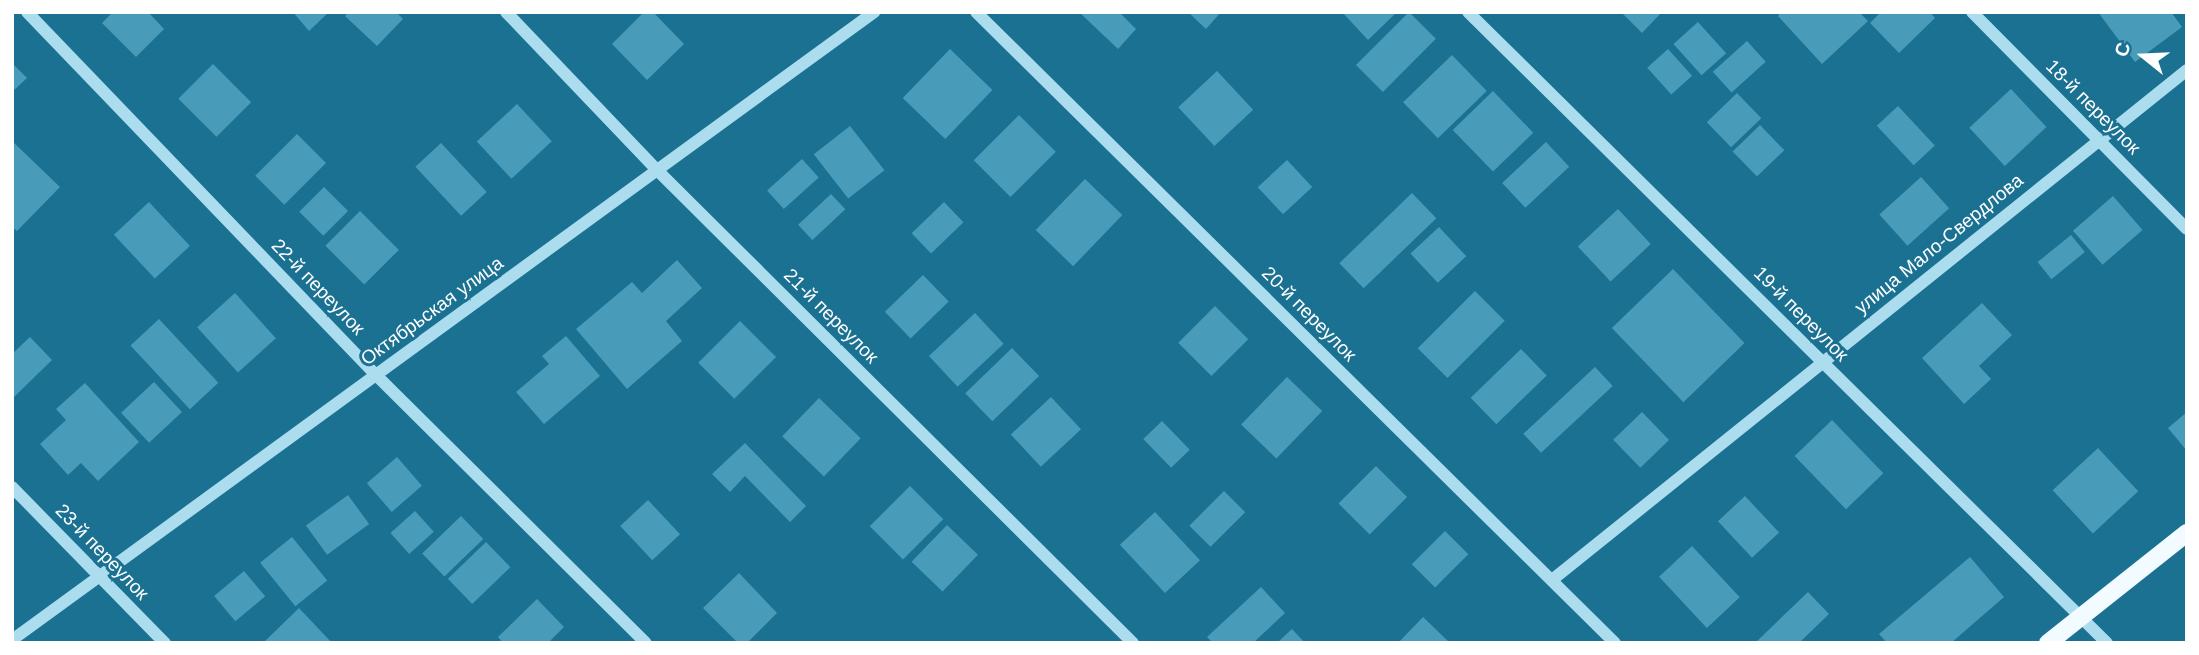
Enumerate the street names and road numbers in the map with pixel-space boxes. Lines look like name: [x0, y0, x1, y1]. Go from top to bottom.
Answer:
street label: 18-й переулок: [2041, 55, 2145, 159]
street label: улица Мало-Свердлова: [1850, 169, 2028, 319]
street label: 22-й переулок: [267, 234, 369, 340]
street label: Октябрьская улица: [356, 252, 508, 370]
street label: 20-й переулок: [1257, 262, 1361, 366]
street label: 19-й переулок: [1749, 262, 1853, 366]
street label: 21-й переулок: [779, 264, 883, 368]
street label: 23-й переулок: [51, 499, 153, 605]

